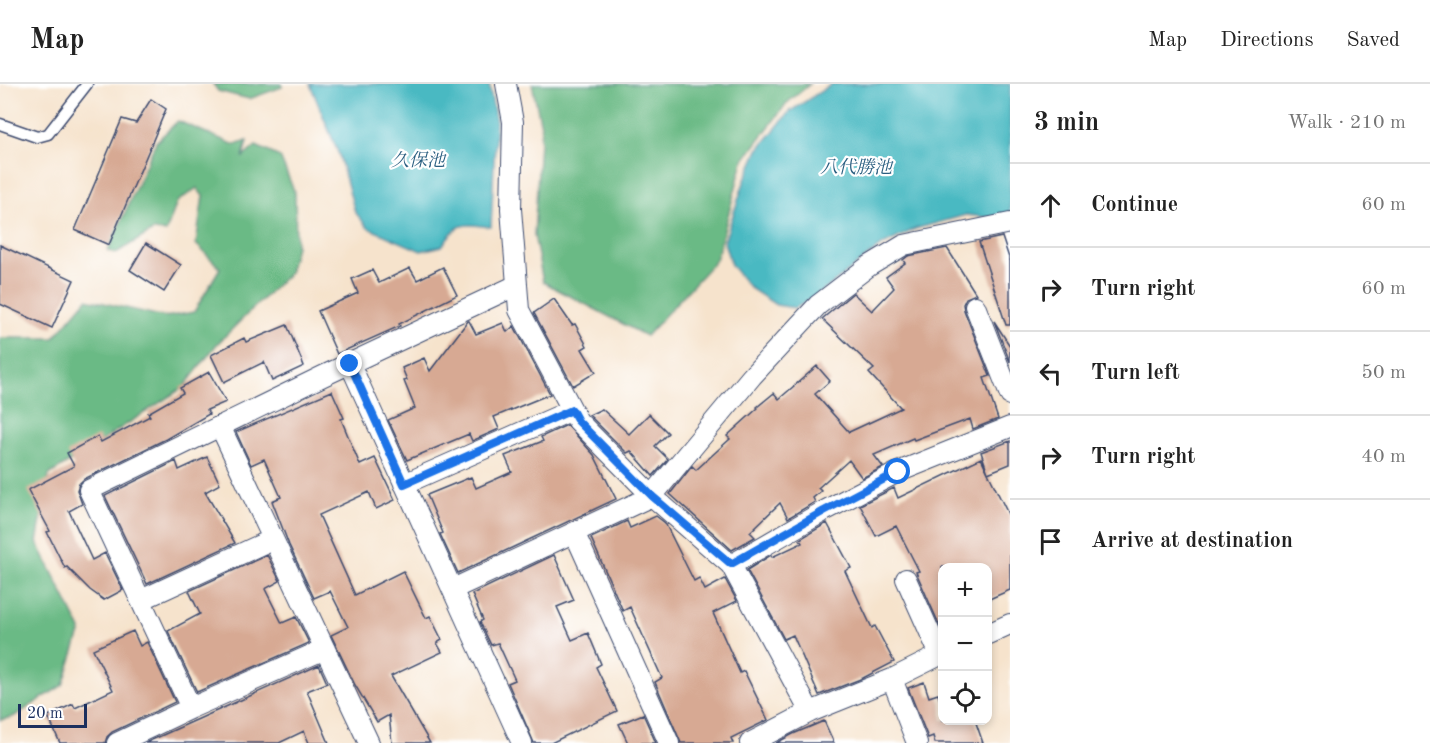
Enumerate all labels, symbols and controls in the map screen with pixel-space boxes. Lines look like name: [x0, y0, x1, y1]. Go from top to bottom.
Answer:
text: Map: [30, 27, 84, 55]
text: Map: [1148, 30, 1187, 51]
text: Directions: [1220, 30, 1314, 51]
text: Saved: [1347, 30, 1400, 51]
text: 3 min: [1034, 110, 1099, 136]
text: Walk · 210 m: [1287, 113, 1406, 133]
water label: 久保池: [391, 150, 447, 170]
water label: 八代勝池: [820, 157, 894, 177]
icon: ahead: [1034, 189, 1067, 222]
text: Continue: [1091, 194, 1178, 216]
text: 60 m: [1361, 195, 1406, 215]
icon: right: [1034, 273, 1067, 306]
text: Turn right: [1091, 278, 1195, 300]
text: 60 m: [1361, 279, 1406, 299]
route end: [336, 350, 362, 376]
icon: left: [1034, 357, 1067, 390]
text: Turn left: [1091, 362, 1180, 384]
text: 50 m: [1361, 363, 1406, 383]
icon: right: [1034, 441, 1067, 474]
text: Turn right: [1091, 446, 1195, 468]
text: 40 m: [1361, 447, 1406, 467]
route start: [884, 458, 910, 484]
icon: arrive: [1034, 525, 1067, 558]
text: Arrive at destination: [1091, 530, 1293, 552]
map controls: [938, 563, 992, 725]
button: +: [938, 563, 992, 617]
button: −: [938, 617, 992, 671]
button: locate: [938, 671, 992, 725]
scale bar: [18, 701, 87, 728]
text: 20 m: [27, 706, 63, 722]

